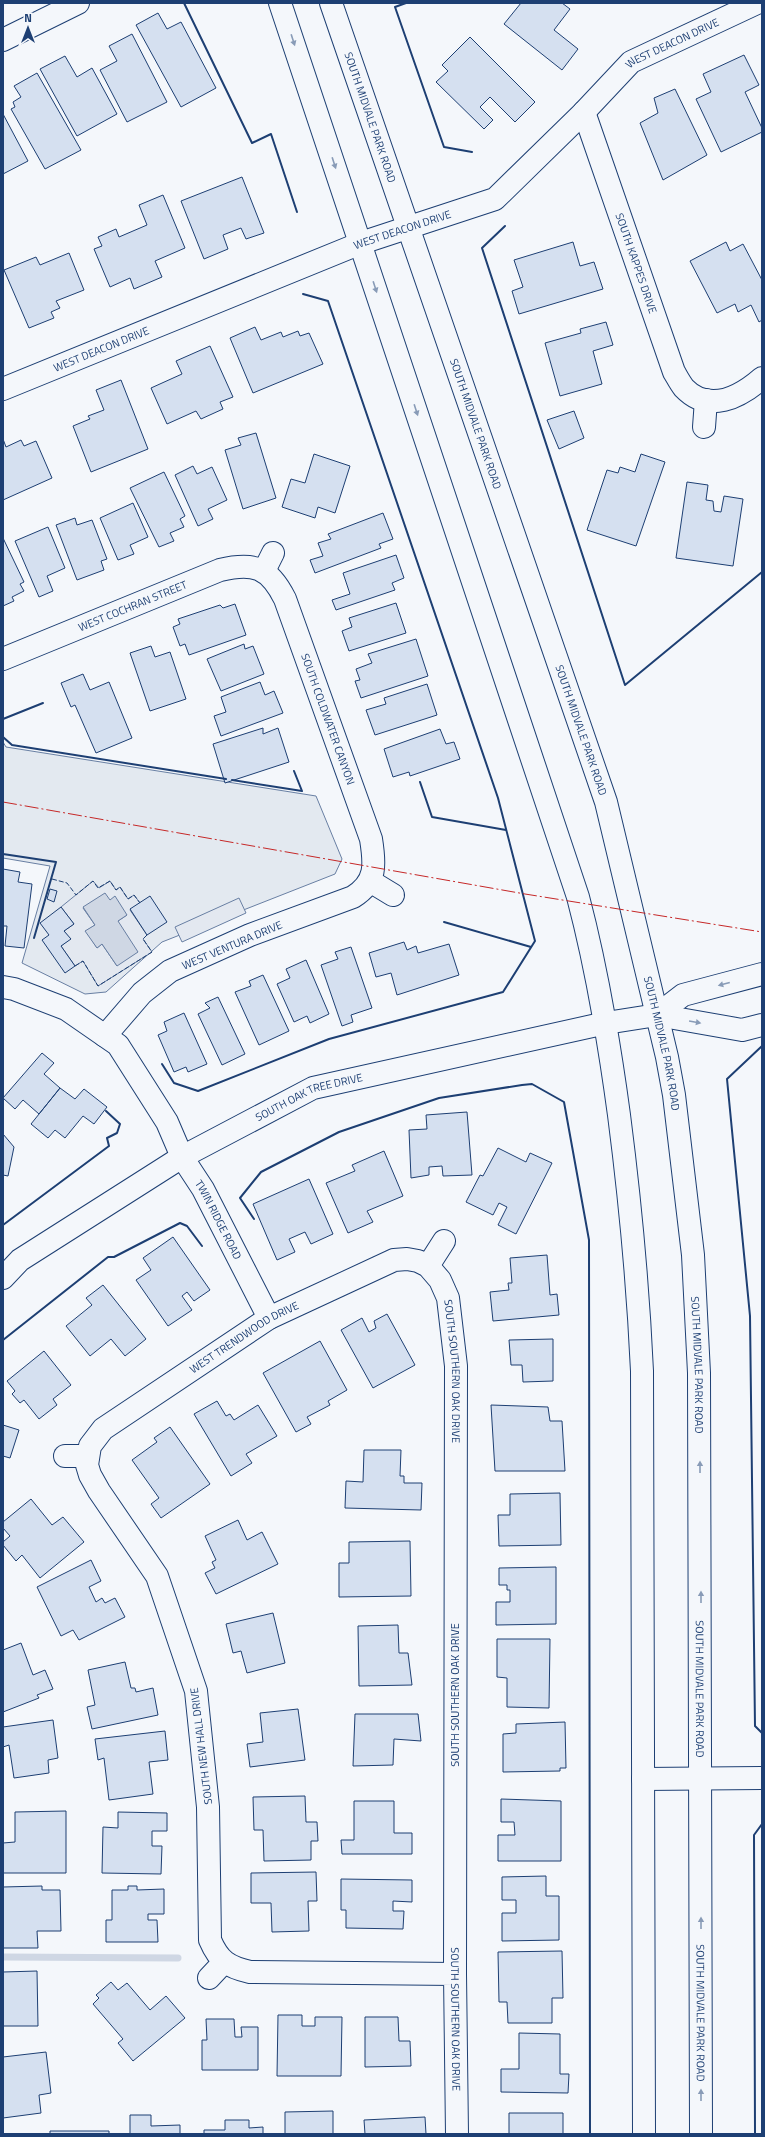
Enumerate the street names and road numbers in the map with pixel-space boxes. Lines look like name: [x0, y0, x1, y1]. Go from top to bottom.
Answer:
street label: WEST DEACON DRIVE: [621, 14, 721, 72]
street label: SOUTH MIDVALE PARK ROAD: [340, 50, 400, 185]
street label: WEST DEACON DRIVE: [351, 206, 453, 253]
street label: SOUTH KAPPES DRIVE: [612, 211, 661, 316]
street label: WEST DEACON DRIVE: [51, 322, 151, 376]
street label: SOUTH MIDVALE PARK ROAD: [446, 356, 506, 491]
street label: WEST COCHRAN STREET: [76, 576, 190, 635]
street label: SOUTH COLDWATER CANYON: [297, 651, 359, 787]
street label: SOUTH MIDVALE PARK ROAD: [551, 663, 611, 798]
street label: WEST VENTURA DRIVE: [179, 917, 285, 973]
street label: SOUTH MIDVALE PARK ROAD: [640, 975, 684, 1112]
street label: SOUTH OAK TREE DRIVE: [253, 1069, 364, 1125]
street label: TWIN RIDGE ROAD: [191, 1177, 246, 1262]
street label: SOUTH MIDVALE PARK ROAD: [687, 1296, 707, 1434]
street label: WEST TRENDWOOD DRIVE: [186, 1297, 301, 1377]
street label: SOUTH SOUTHERN OAK DRIVE: [440, 1299, 464, 1443]
street label: SOUTH MIDVALE PARK ROAD: [692, 1620, 708, 1758]
street label: SOUTH SOUTHERN OAK DRIVE: [447, 1623, 463, 1767]
street label: SOUTH NEW HALL DRIVE: [186, 1687, 216, 1805]
street label: SOUTH MIDVALE PARK ROAD: [693, 1944, 709, 2082]
street label: SOUTH SOUTHERN OAK DRIVE: [447, 1947, 464, 2091]

